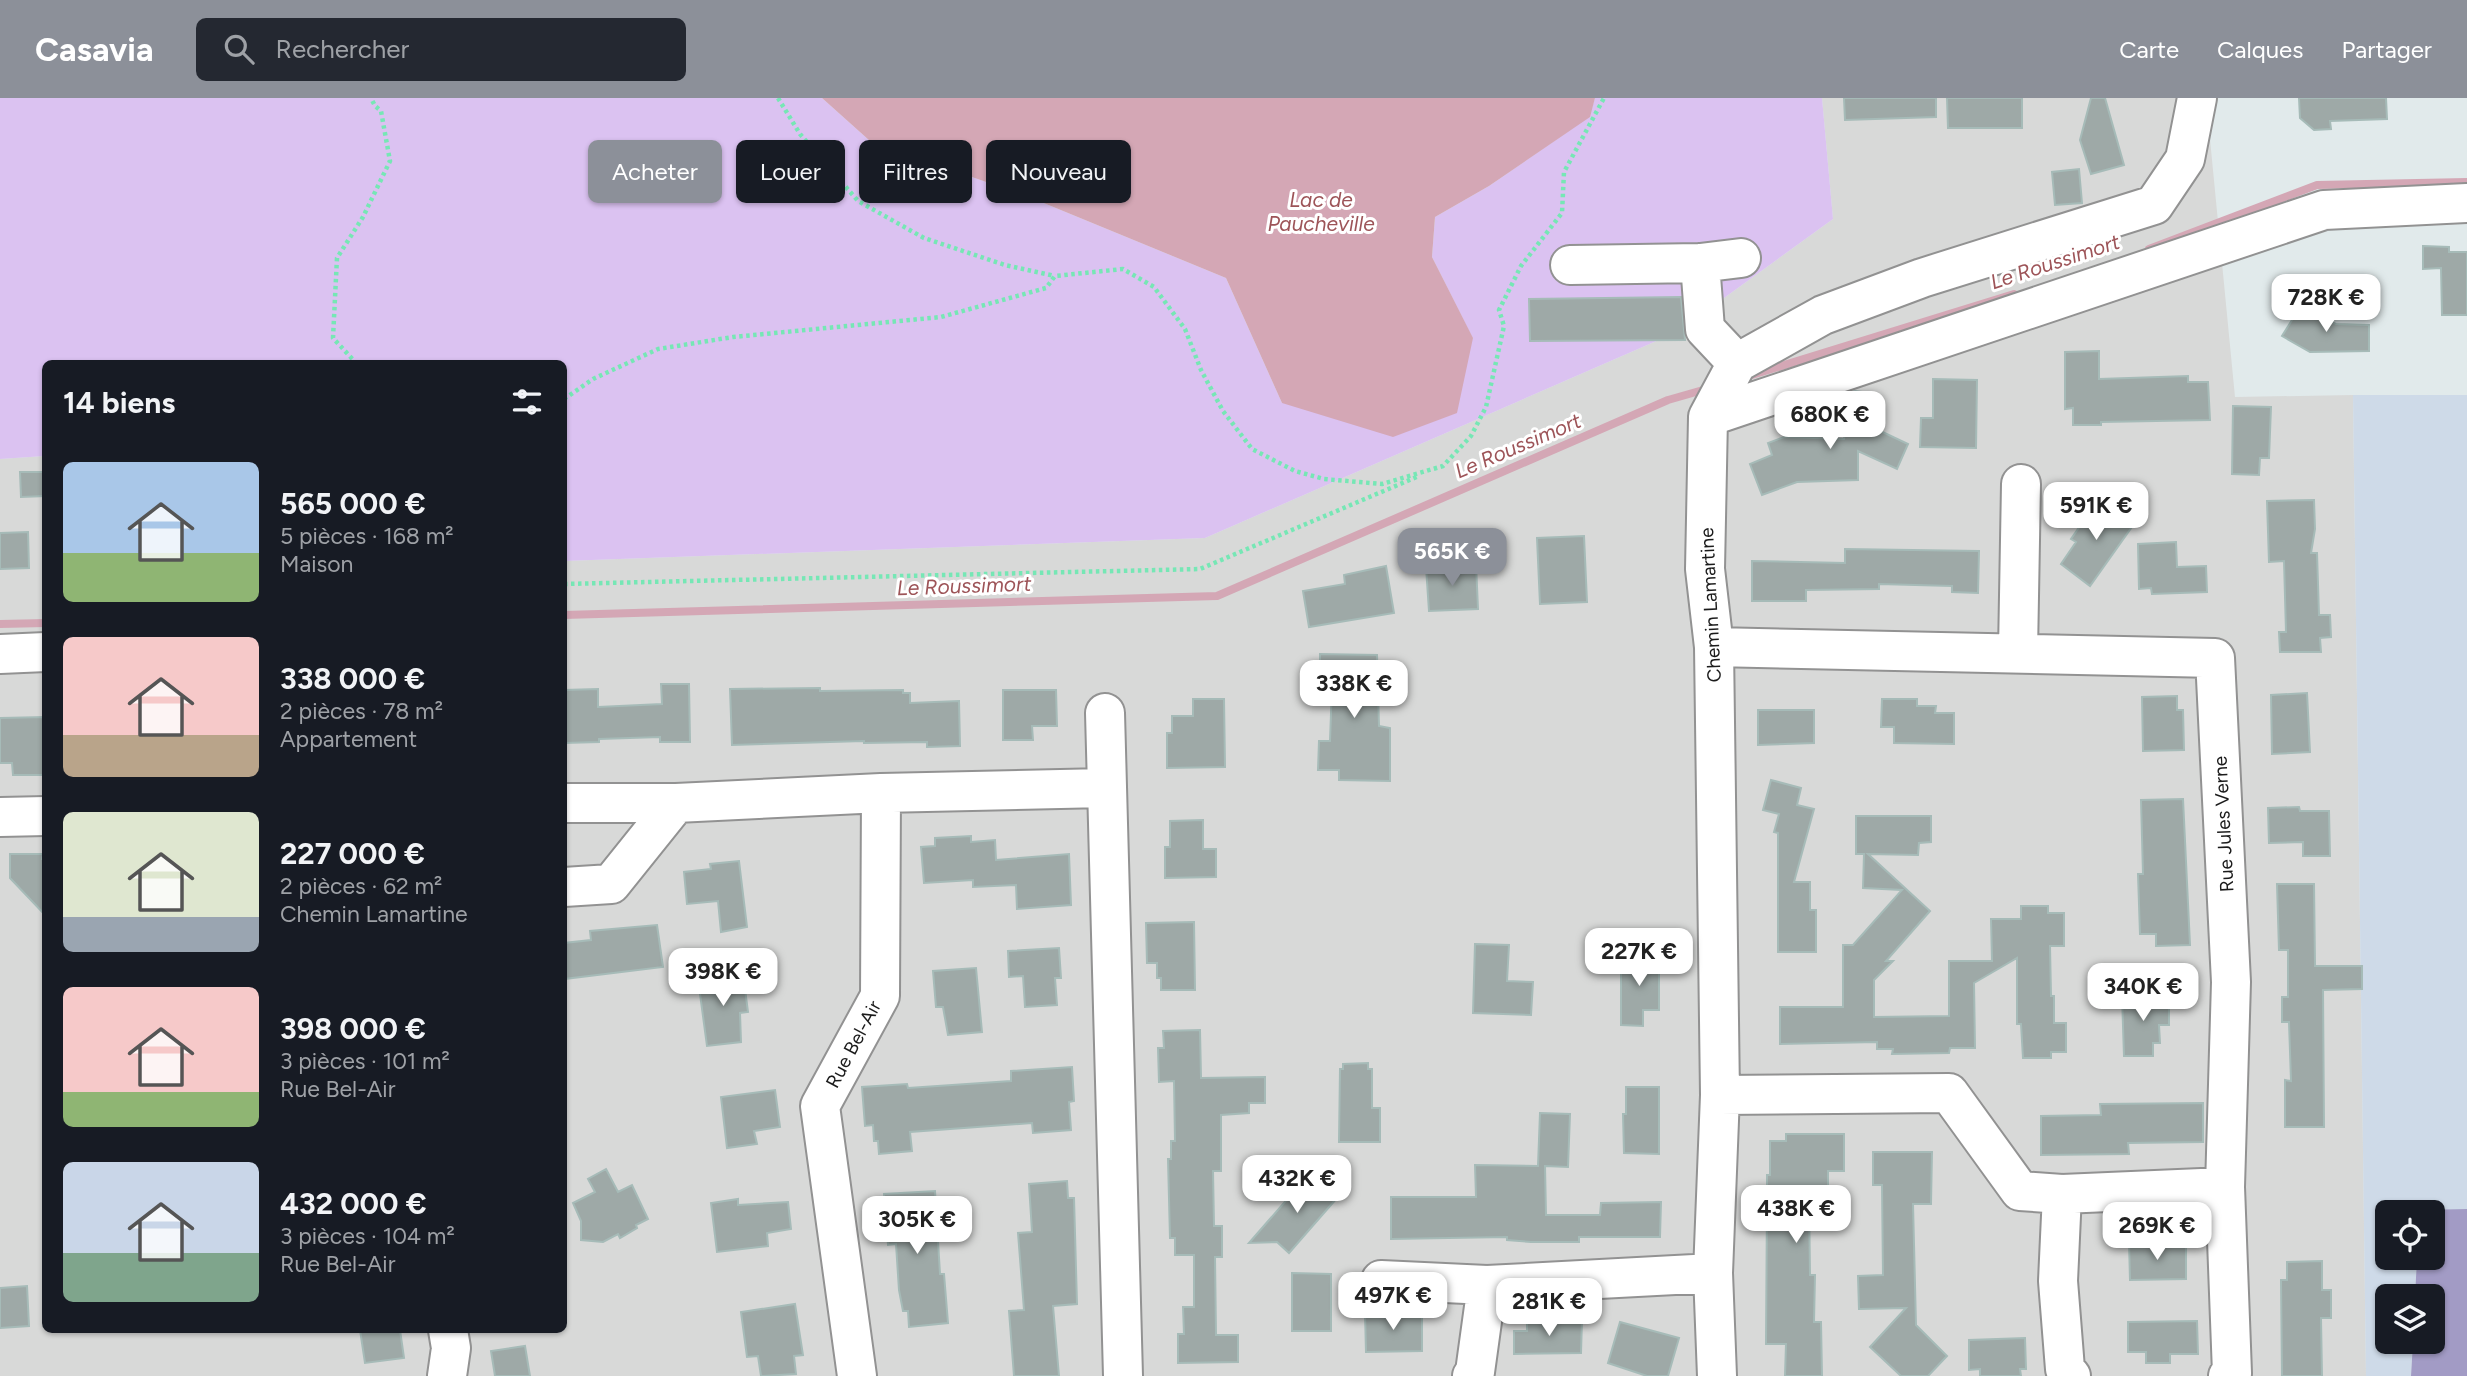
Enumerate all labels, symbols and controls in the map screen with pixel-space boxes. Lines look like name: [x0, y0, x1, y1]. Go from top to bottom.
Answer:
search box: [196, 18, 686, 81]
text: Casavia: [35, 30, 154, 69]
icon: search: [220, 30, 258, 68]
text: Rechercher: [276, 33, 409, 65]
text: Carte: [2119, 35, 2179, 64]
text: Calques: [2217, 35, 2303, 64]
text: Partager: [2341, 35, 2432, 64]
chip: Acheter: [588, 140, 722, 203]
chip: Louer: [736, 140, 845, 203]
chip: Filtres: [859, 140, 972, 203]
chip: Nouveau: [986, 140, 1131, 203]
water label: Lac de Paucheville: [1267, 187, 1375, 236]
water label: Le Roussimort: [1987, 229, 2124, 294]
pin: 728K €: [2269, 274, 2383, 334]
text: 728K €: [2288, 283, 2364, 311]
icon: filters: [508, 383, 546, 421]
text: 14 biens: [63, 384, 175, 421]
pin: 680K €: [1773, 392, 1887, 451]
text: 680K €: [1790, 400, 1870, 428]
water label: Le Roussimort: [1451, 407, 1585, 483]
pin: 591K €: [2039, 482, 2153, 542]
text: 565 000 €: [280, 485, 426, 522]
icon: home: [119, 490, 203, 574]
text: 591K €: [2059, 491, 2133, 519]
text: 5 pièces · 168 m²: [280, 522, 454, 550]
street label: Chemin Lamartine: [1695, 527, 1726, 683]
pin: 565K €: [1395, 528, 1509, 588]
text: 565K €: [1414, 537, 1490, 565]
text: Maison: [280, 550, 353, 578]
water label: Le Roussimort: [896, 571, 1033, 600]
text: 338 000 €: [280, 660, 425, 697]
pin: 338K €: [1297, 660, 1411, 720]
icon: home: [119, 665, 203, 749]
text: 338K €: [1316, 669, 1392, 697]
text: 2 pièces · 78 m²: [280, 697, 443, 725]
text: Appartement: [280, 725, 417, 753]
street label: Rue Jules Verne: [2208, 755, 2239, 893]
text: 227 000 €: [280, 835, 425, 872]
icon: home: [119, 840, 203, 924]
text: 2 pièces · 62 m²: [280, 872, 442, 900]
text: Chemin Lamartine: [280, 900, 468, 928]
pin: 227K €: [1582, 928, 1696, 988]
text: 227K €: [1601, 937, 1677, 965]
pin: 398K €: [666, 948, 780, 1008]
text: 398K €: [685, 957, 761, 985]
pin: 340K €: [2086, 964, 2200, 1023]
text: 340K €: [2103, 972, 2183, 1000]
street label: Rue Bel-Air: [821, 996, 886, 1092]
text: 398 000 €: [280, 1010, 426, 1047]
icon: home: [119, 1015, 203, 1099]
text: 3 pièces · 101 m²: [280, 1047, 450, 1075]
text: Rue Bel-Air: [280, 1075, 395, 1103]
pin: 432K €: [1240, 1156, 1354, 1215]
text: 432K €: [1258, 1164, 1336, 1192]
text: 432 000 €: [280, 1185, 427, 1222]
pin: 438K €: [1739, 1186, 1853, 1245]
icon: home: [119, 1190, 203, 1274]
text: 438K €: [1757, 1194, 1835, 1222]
pin: 305K €: [860, 1196, 974, 1256]
map controls: [2375, 1200, 2445, 1354]
button: locate: [2375, 1200, 2445, 1270]
pin: 269K €: [2100, 1202, 2214, 1262]
text: 305K €: [878, 1205, 956, 1233]
text: 269K €: [2119, 1211, 2195, 1239]
text: 3 pièces · 104 m²: [280, 1222, 455, 1250]
text: Rue Bel-Air: [280, 1250, 395, 1278]
pin: 497K €: [1336, 1272, 1450, 1332]
pin: 281K €: [1492, 1278, 1606, 1338]
text: 497K €: [1354, 1281, 1432, 1309]
button: layers: [2375, 1284, 2445, 1354]
text: 281K €: [1512, 1287, 1586, 1315]

